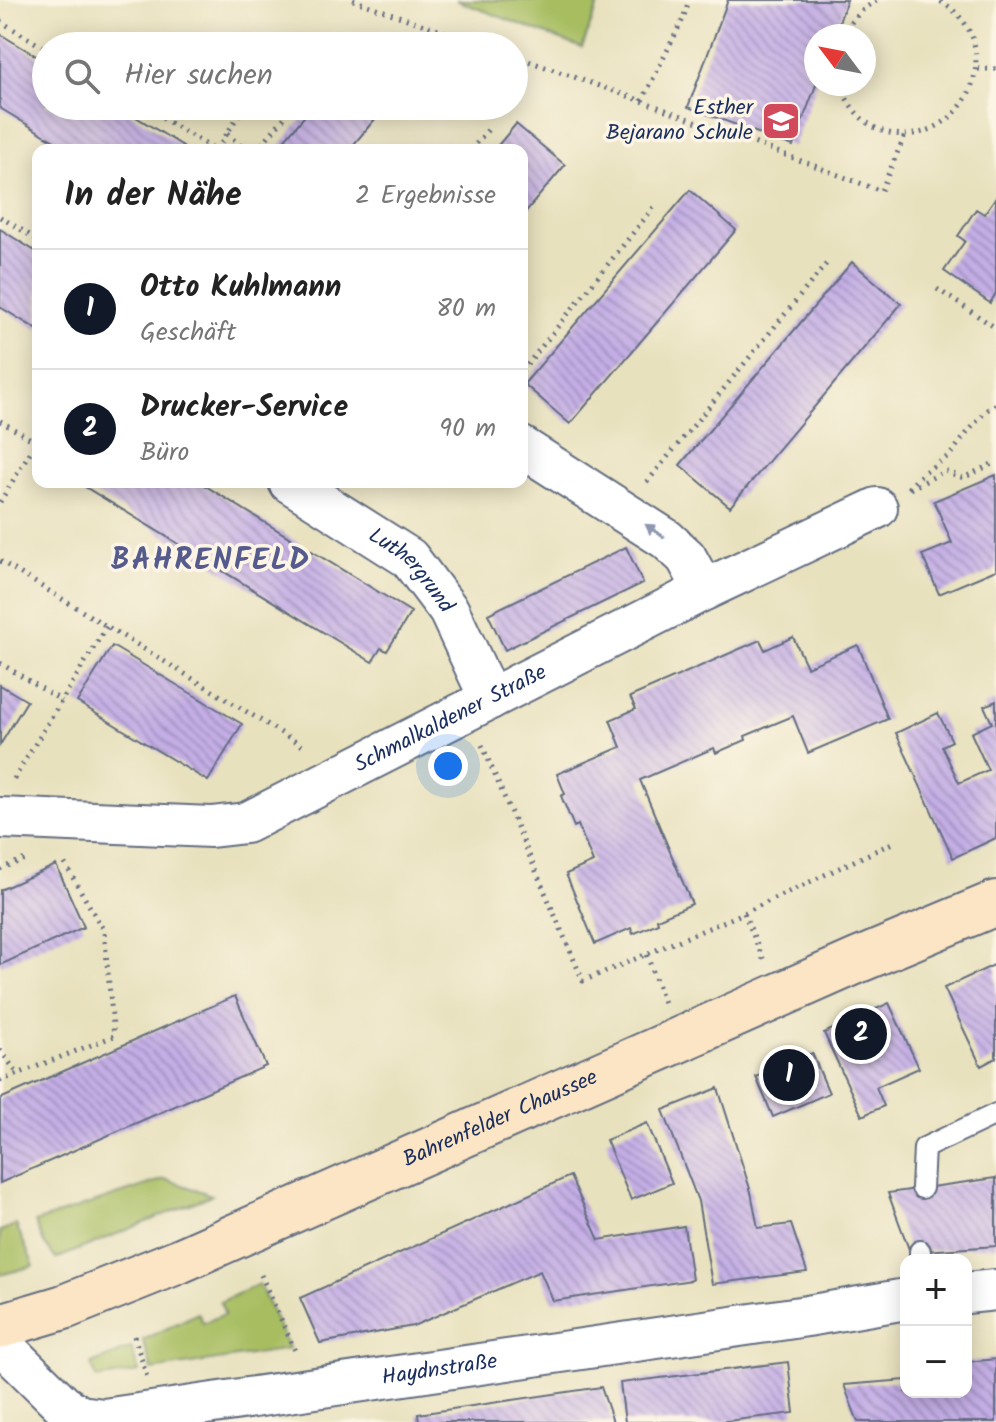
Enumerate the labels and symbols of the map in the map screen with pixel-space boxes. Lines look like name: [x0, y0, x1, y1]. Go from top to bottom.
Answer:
north arrow: [804, 24, 876, 96]
place label: Esther Bejarano Schule: [606, 91, 755, 151]
school or university icon: Esther Bejarano Schule: [760, 100, 802, 142]
street label: Luthergrund: [361, 519, 463, 622]
one-way arrow: [644, 524, 665, 539]
district label: BAHRENFELD: [111, 537, 311, 585]
street label: Schmalkaldener Straße: [348, 655, 553, 783]
your location: [428, 746, 468, 786]
pin: 2: [835, 1004, 887, 1064]
pin: 1: [763, 1045, 815, 1105]
street label: Bahrenfelder Chaussee: [397, 1060, 604, 1177]
street label: Haydnstraße: [379, 1344, 500, 1396]

